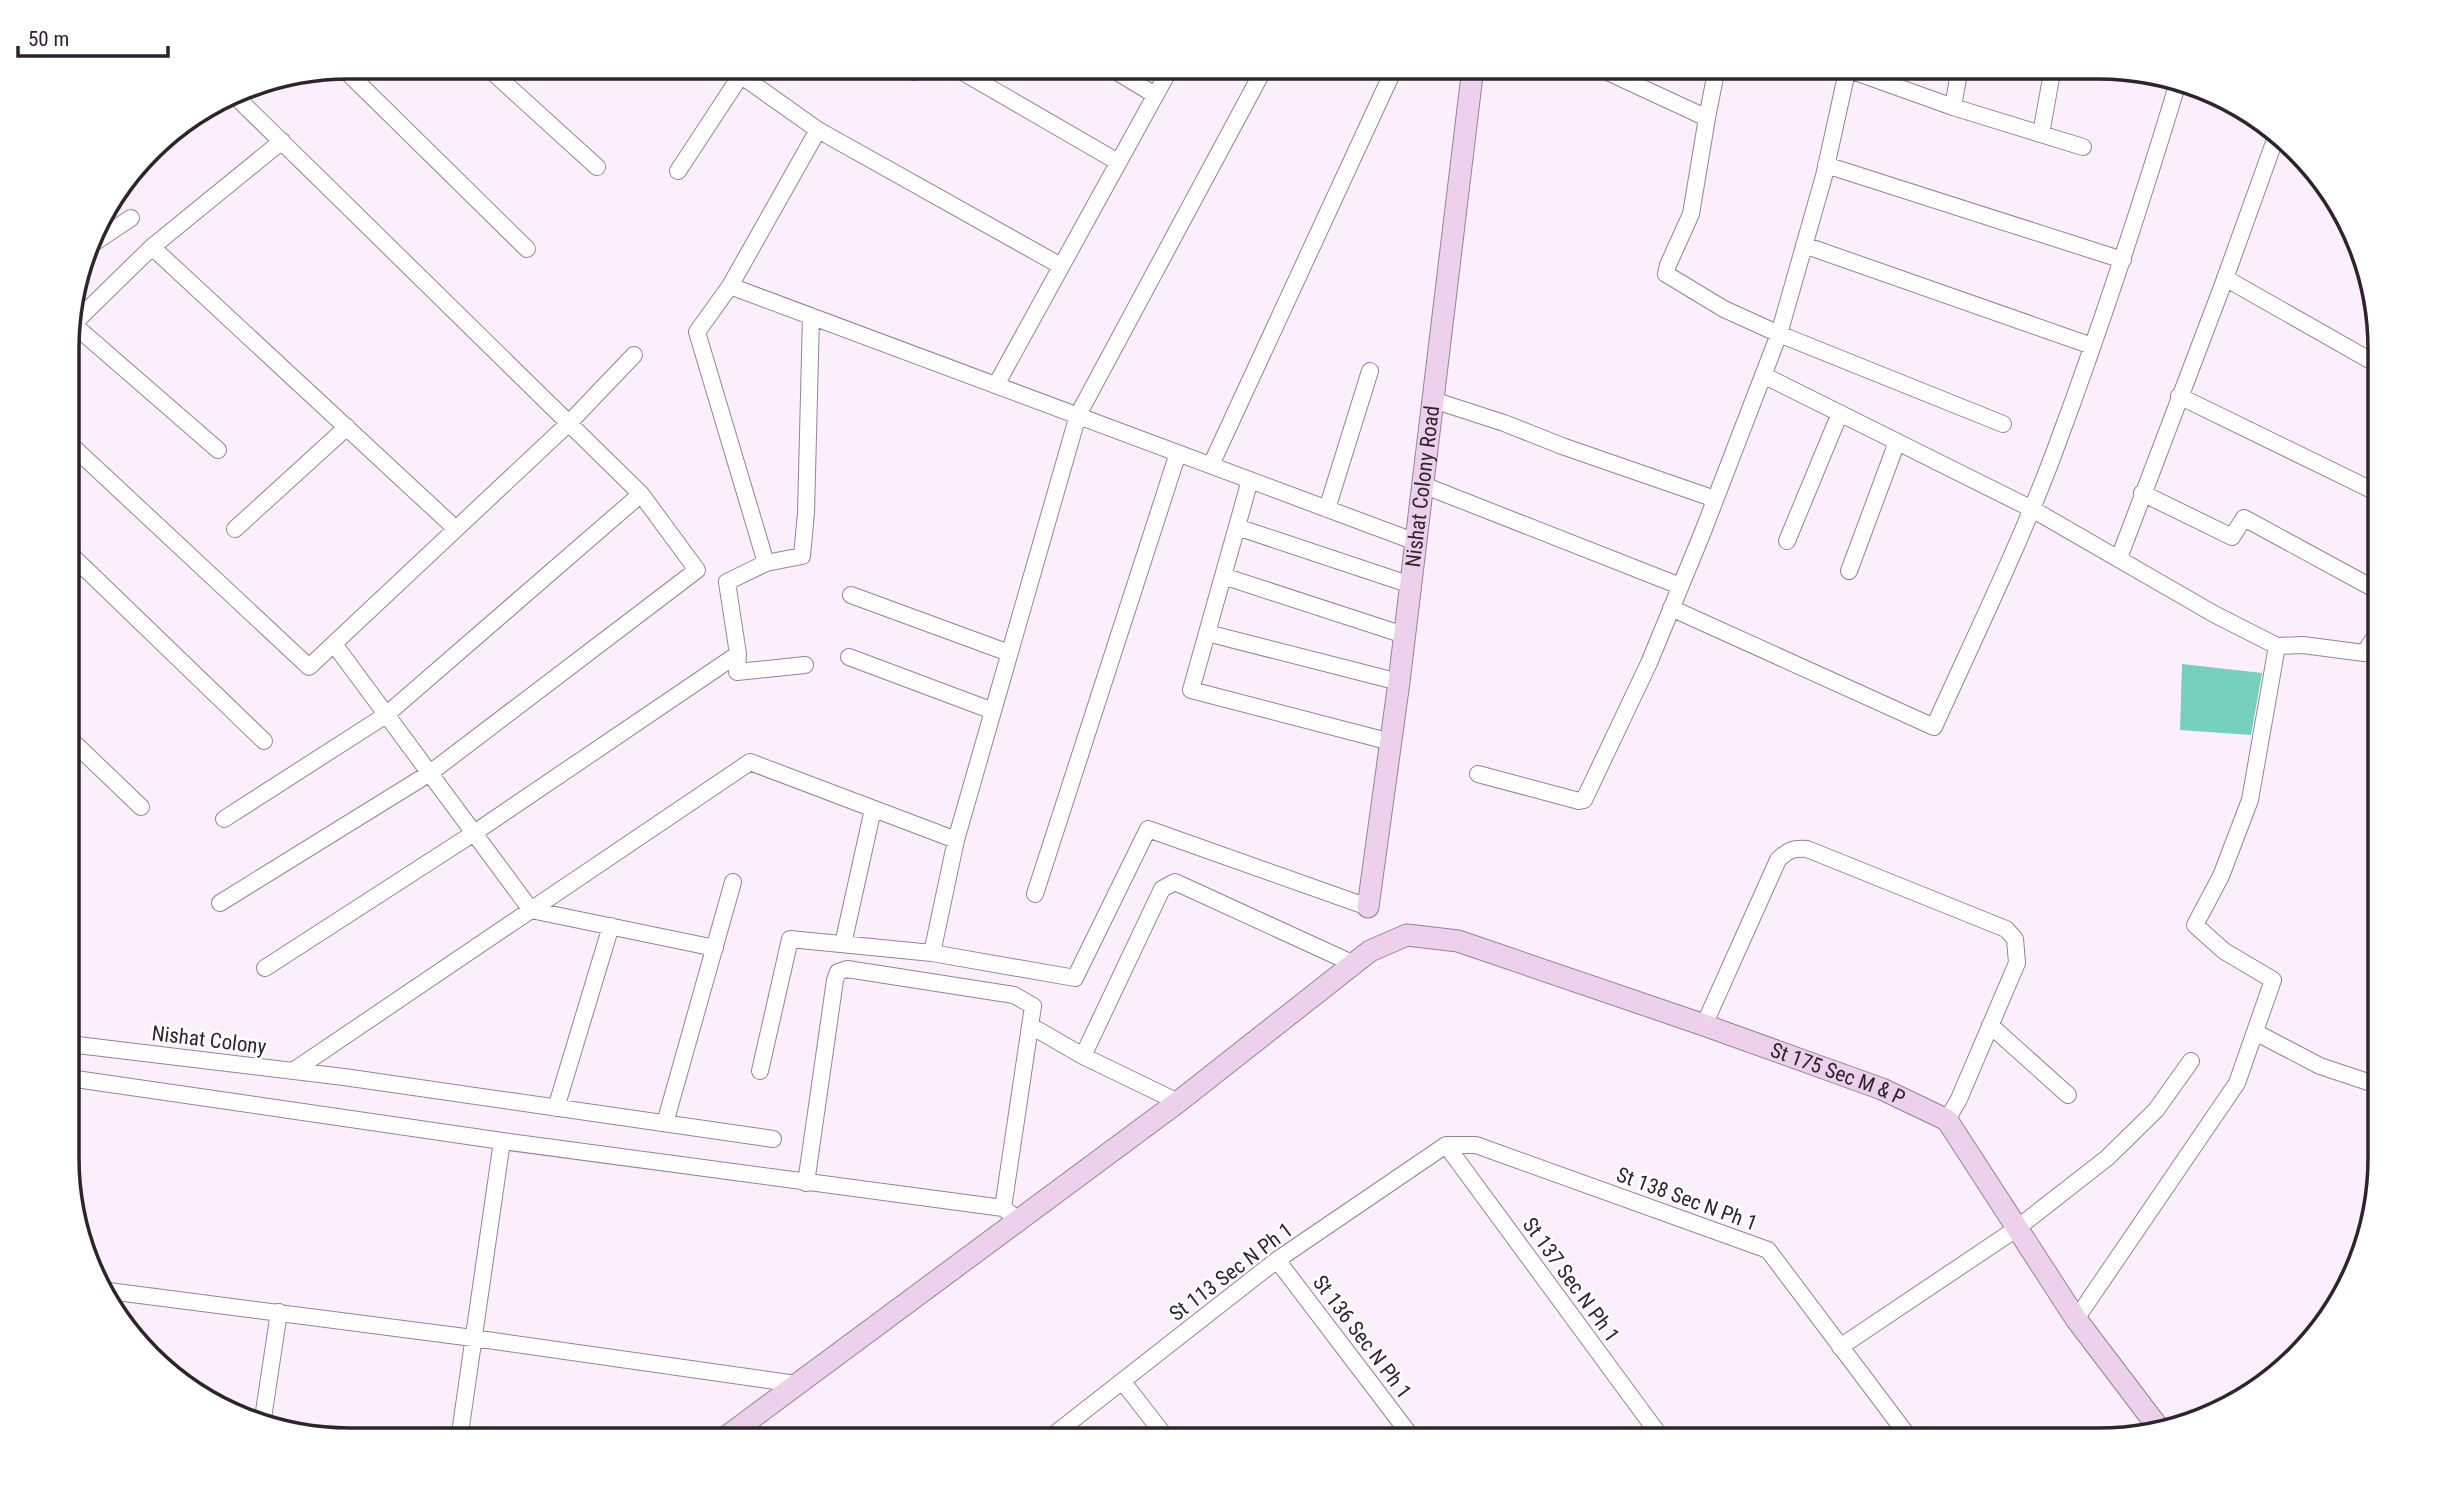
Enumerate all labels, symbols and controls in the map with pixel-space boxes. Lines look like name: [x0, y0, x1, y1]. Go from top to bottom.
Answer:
scale bar: [18, 14, 168, 58]
text: 50 m: [28, 27, 69, 51]
street label: Nishat Colony Road: [1401, 404, 1444, 569]
street label: Nishat Colony: [150, 1021, 268, 1059]
street label: St 175 Sec M & P: [1767, 1038, 1909, 1110]
street label: St 138 Sec N Ph 1: [1613, 1162, 1761, 1236]
street label: St 137 Sec N Ph 1: [1518, 1213, 1624, 1347]
street label: St 113 Sec N Ph 1: [1165, 1218, 1297, 1326]
street label: St 136 Sec N Ph 1: [1308, 1271, 1416, 1403]

